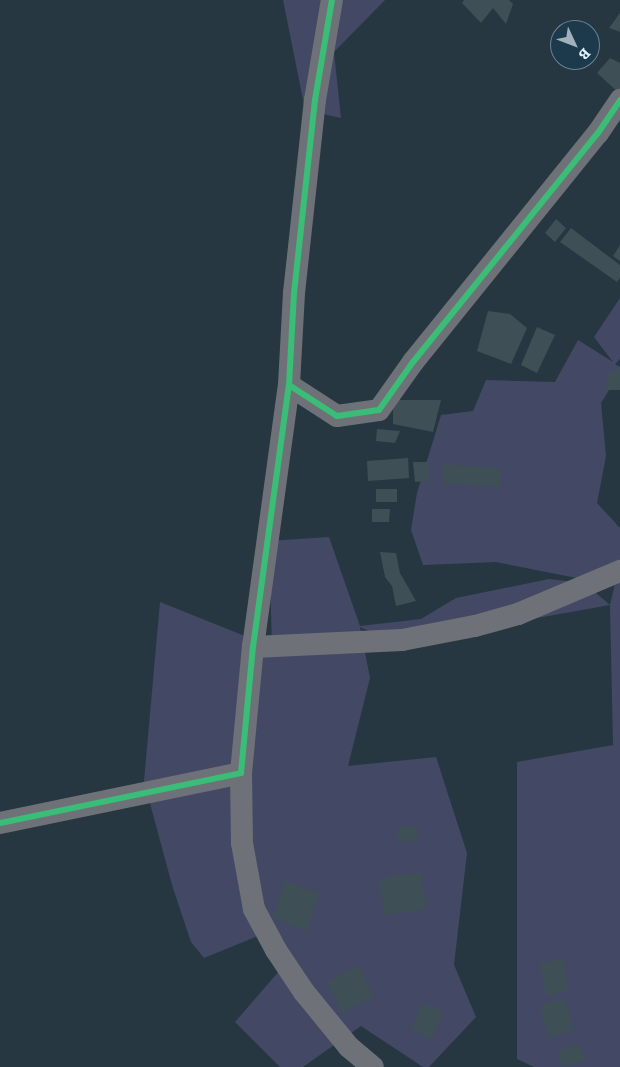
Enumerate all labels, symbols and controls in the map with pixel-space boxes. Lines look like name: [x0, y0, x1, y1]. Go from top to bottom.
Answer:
north arrow: [550, 20, 600, 70]
text: B: [575, 44, 596, 65]

